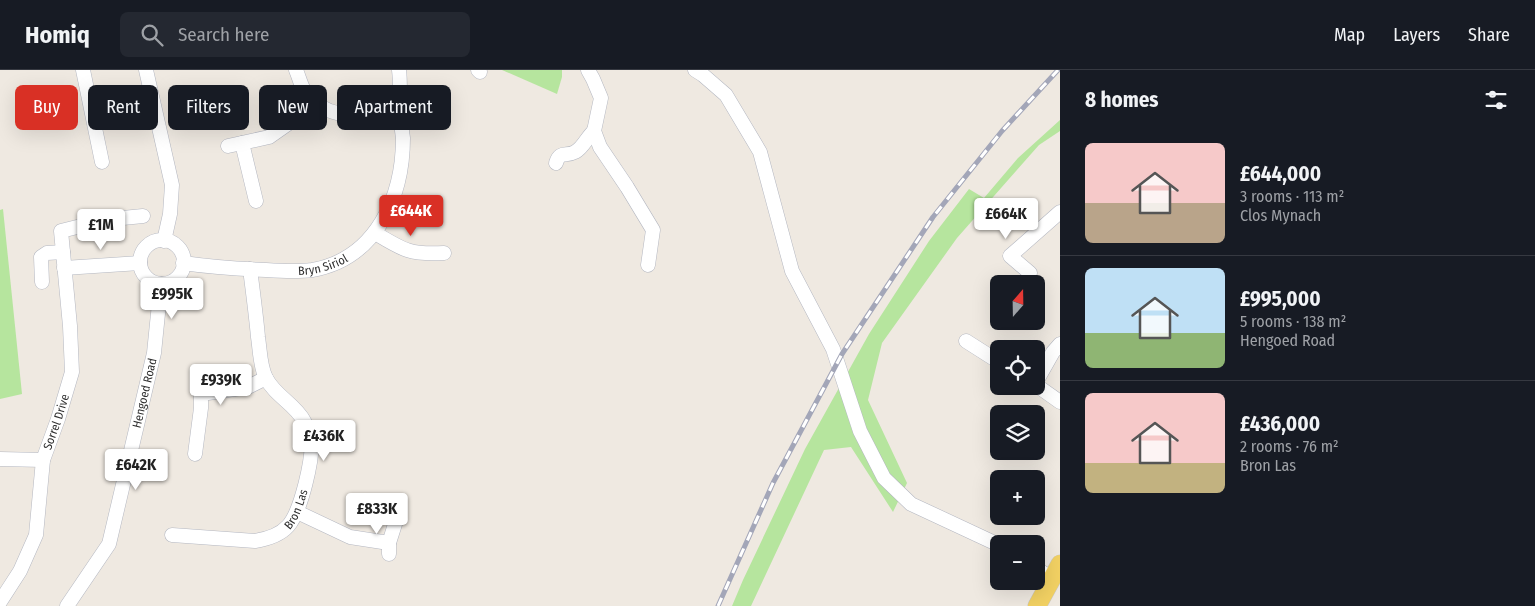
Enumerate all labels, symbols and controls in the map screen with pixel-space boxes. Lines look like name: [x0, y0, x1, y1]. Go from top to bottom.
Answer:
search box: [120, 12, 470, 57]
text: Homiq: [25, 21, 90, 49]
icon: search: [138, 21, 166, 49]
text: Search here: [178, 23, 269, 46]
text: Map: [1334, 24, 1365, 46]
text: Layers: [1393, 24, 1440, 46]
text: Share: [1468, 24, 1510, 46]
chip: Buy: [15, 85, 78, 130]
chip: Rent: [88, 85, 158, 130]
chip: Filters: [168, 85, 249, 130]
chip: New: [259, 85, 327, 130]
chip: Apartment: [337, 85, 451, 130]
icon: filters: [1482, 86, 1510, 114]
text: 8 homes: [1085, 87, 1159, 113]
text: £644,000: [1240, 161, 1321, 187]
icon: home: [1125, 163, 1185, 223]
text: 3 rooms · 113 m²: [1240, 187, 1344, 206]
pin: £644K: [376, 194, 446, 237]
pin: £664K: [971, 198, 1041, 240]
text: £644K: [390, 201, 432, 220]
text: £664K: [985, 204, 1027, 223]
text: Clos Mynach: [1240, 206, 1321, 225]
pin: £1M: [77, 208, 125, 251]
text: £1M: [88, 215, 114, 234]
street label: Bryn Siriol: [298, 251, 350, 278]
north arrow: [990, 275, 1045, 330]
map controls: [990, 275, 1045, 590]
pin: £995K: [137, 278, 207, 320]
text: £995K: [151, 284, 193, 303]
text: £995,000: [1240, 286, 1321, 312]
icon: home: [1125, 288, 1185, 348]
text: 5 rooms · 138 m²: [1240, 312, 1346, 331]
text: Hengoed Road: [1240, 331, 1335, 350]
button: locate: [990, 340, 1045, 395]
street label: Hengoed Road: [130, 357, 160, 429]
pin: £939K: [186, 364, 256, 406]
text: £939K: [201, 370, 241, 389]
street label: Sorrel Drive: [40, 392, 72, 452]
button: layers: [990, 405, 1045, 460]
text: £436,000: [1240, 411, 1320, 437]
icon: home: [1125, 413, 1185, 473]
pin: £436K: [289, 420, 359, 462]
text: £436K: [304, 426, 344, 445]
text: 2 rooms · 76 m²: [1240, 437, 1339, 456]
pin: £642K: [101, 448, 171, 491]
text: £642K: [116, 455, 156, 474]
text: Bron Las: [1240, 456, 1296, 475]
button: +: [990, 470, 1045, 525]
street label: Bron Las: [281, 488, 311, 532]
pin: £833K: [342, 492, 412, 535]
text: £833K: [357, 499, 397, 518]
button: −: [990, 535, 1045, 590]

